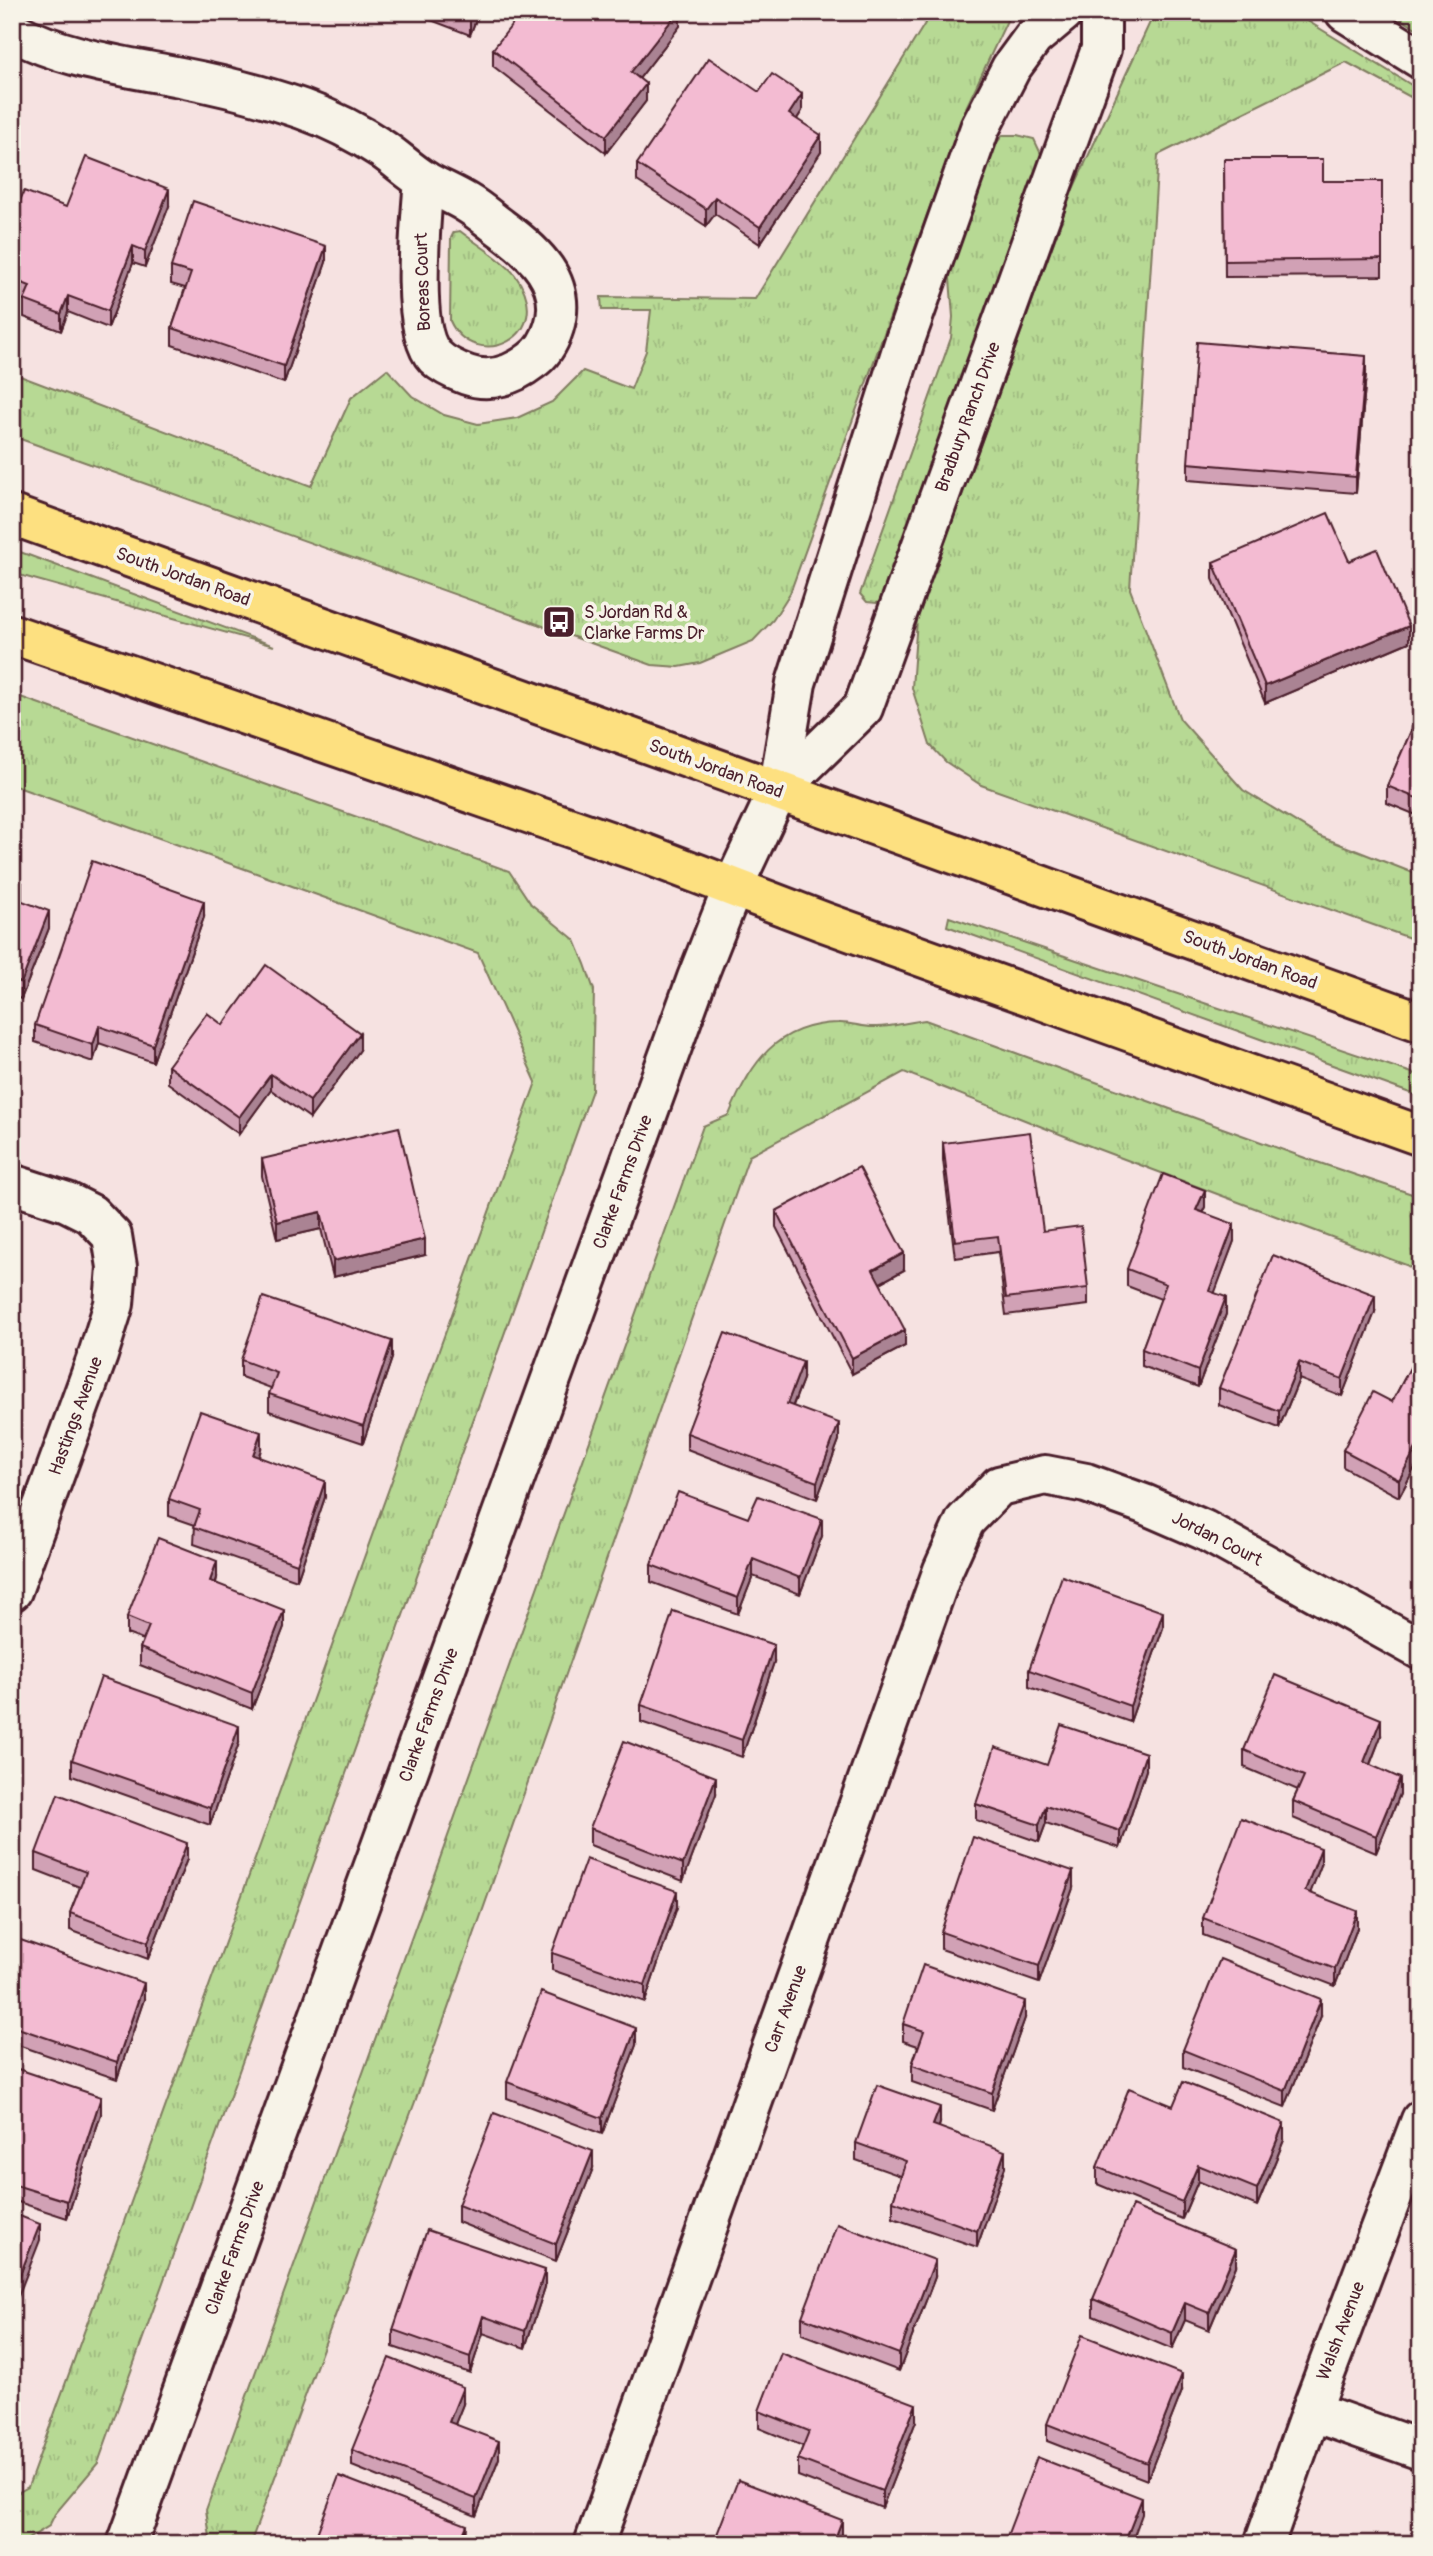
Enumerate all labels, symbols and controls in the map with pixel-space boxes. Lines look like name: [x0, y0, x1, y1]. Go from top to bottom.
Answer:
street label: Boreas Court: [410, 232, 436, 332]
street label: Bradbury Ranch Drive: [930, 339, 1006, 495]
street label: South Jordan Road: [113, 542, 253, 612]
place label: S Jordan Rd & Clarke Farms Dr: [584, 601, 705, 645]
bus stop icon: S Jordan Rd & Clarke Farms Dr: [540, 603, 578, 641]
street label: South Jordan Road: [646, 734, 786, 804]
street label: South Jordan Road: [1180, 925, 1320, 995]
street label: Clarke Farms Drive: [588, 1112, 658, 1252]
street label: Hastings Avenue: [44, 1353, 108, 1478]
street label: Jordan Court: [1168, 1506, 1267, 1572]
street label: Clarke Farms Drive: [394, 1645, 464, 1785]
street label: Carr Avenue: [760, 1962, 813, 2056]
street label: Clarke Farms Drive: [200, 2178, 270, 2318]
street label: Walsh Avenue: [1312, 2278, 1370, 2384]

